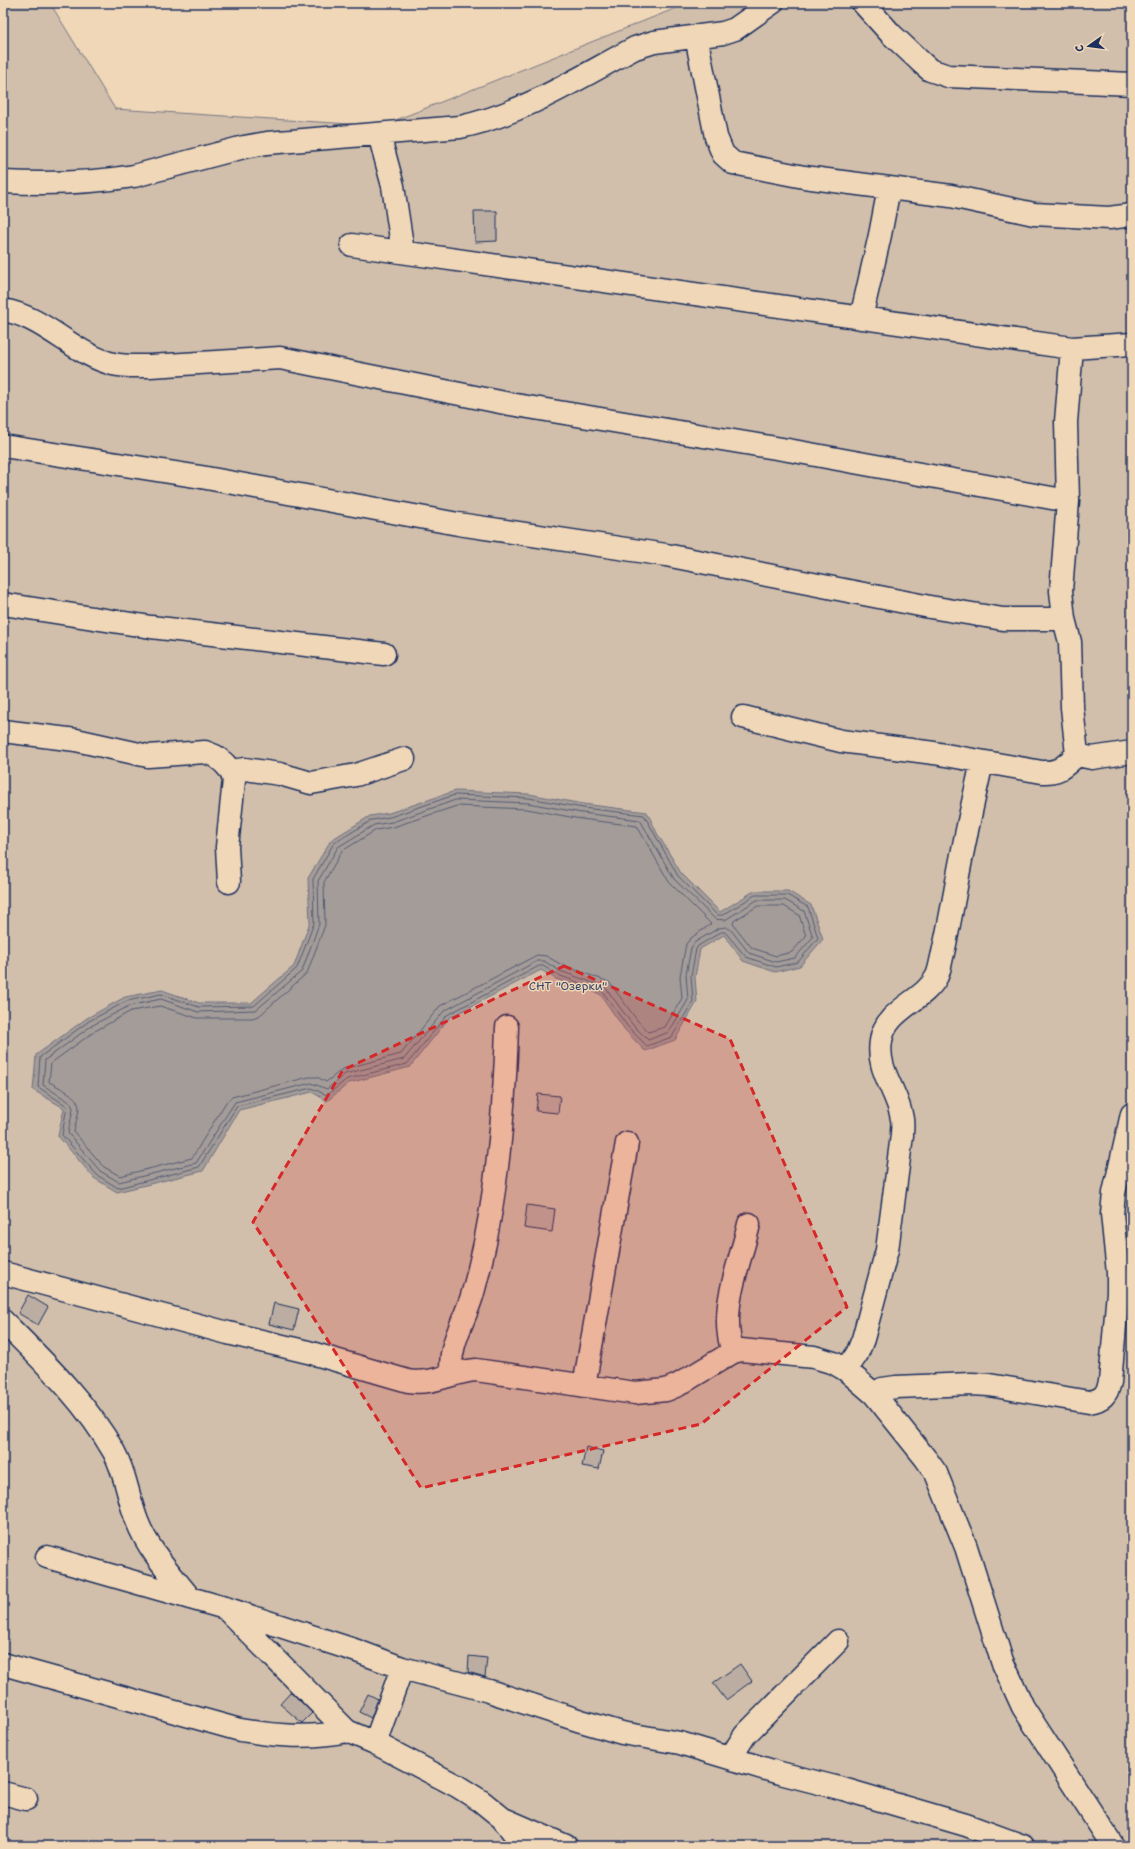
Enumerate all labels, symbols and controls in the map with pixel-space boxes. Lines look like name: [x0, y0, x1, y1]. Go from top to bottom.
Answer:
north arrow: [1069, 26, 1109, 66]
text: С: [1072, 43, 1088, 53]
park label: СНТ "Озерки": [529, 978, 607, 994]

